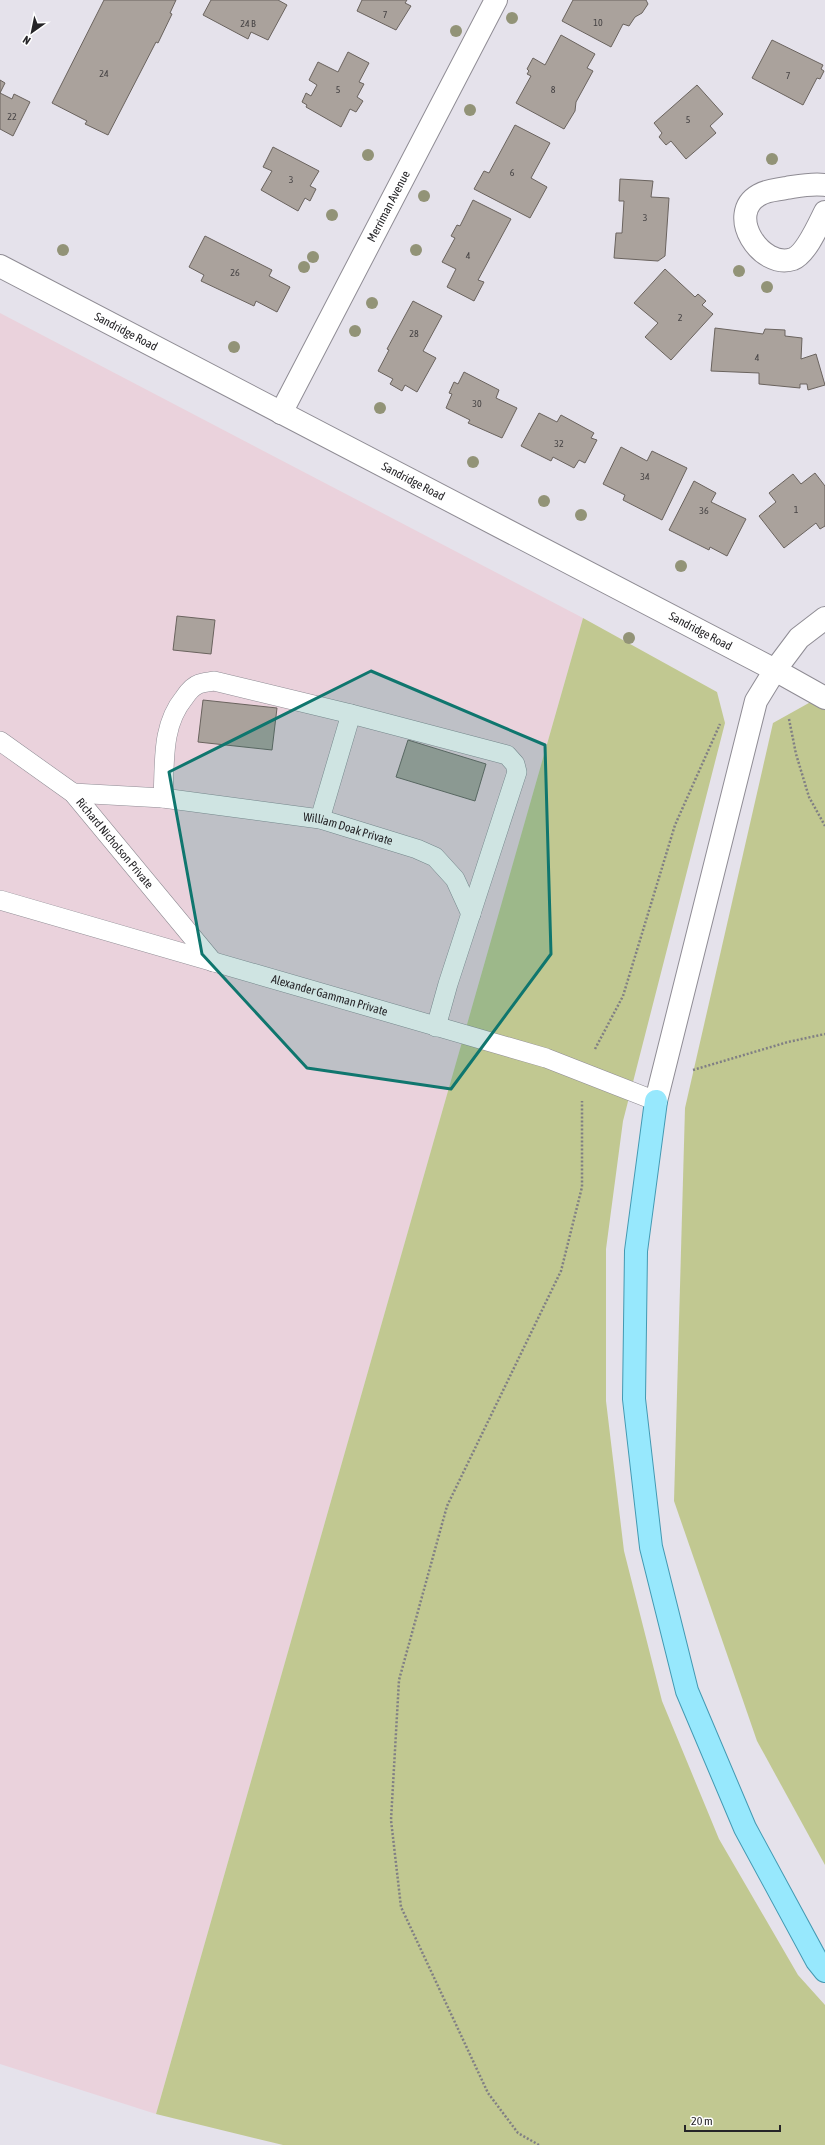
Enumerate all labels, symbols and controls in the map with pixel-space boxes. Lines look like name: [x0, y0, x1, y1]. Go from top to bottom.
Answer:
house number: 7: [383, 9, 388, 20]
north arrow: [12, 12, 52, 52]
house number: 10: [593, 17, 603, 28]
house number: 24 B: [240, 18, 256, 29]
text: N: [21, 34, 33, 47]
house number: 24: [99, 68, 109, 79]
house number: 7: [786, 70, 791, 81]
house number: 5: [336, 84, 341, 95]
house number: 8: [551, 84, 556, 95]
house number: 22: [7, 111, 17, 122]
house number: 5: [686, 114, 691, 125]
house number: 6: [510, 167, 515, 178]
street label: Merriman Avenue: [364, 168, 413, 244]
house number: 3: [289, 174, 294, 185]
house number: 3: [643, 212, 648, 223]
house number: 4: [466, 250, 471, 261]
house number: 26: [230, 267, 240, 278]
street label: Sandridge Road: [92, 309, 160, 354]
house number: 2: [678, 312, 683, 323]
house number: 28: [409, 328, 419, 339]
house number: 4: [755, 352, 760, 363]
house number: 30: [472, 398, 482, 409]
house number: 32: [554, 438, 564, 449]
street label: Sandridge Road: [379, 459, 447, 504]
house number: 34: [640, 471, 650, 482]
house number: 1: [794, 504, 799, 515]
house number: 36: [699, 505, 709, 516]
street label: Sandridge Road: [667, 609, 734, 653]
street label: Richard Nicholson Private: [73, 795, 156, 891]
street label: William Doak Private: [302, 810, 395, 848]
street label: Alexander Gamman Private: [270, 972, 389, 1019]
scale bar: [685, 2107, 780, 2133]
text: 20 m: [691, 2114, 713, 2128]

